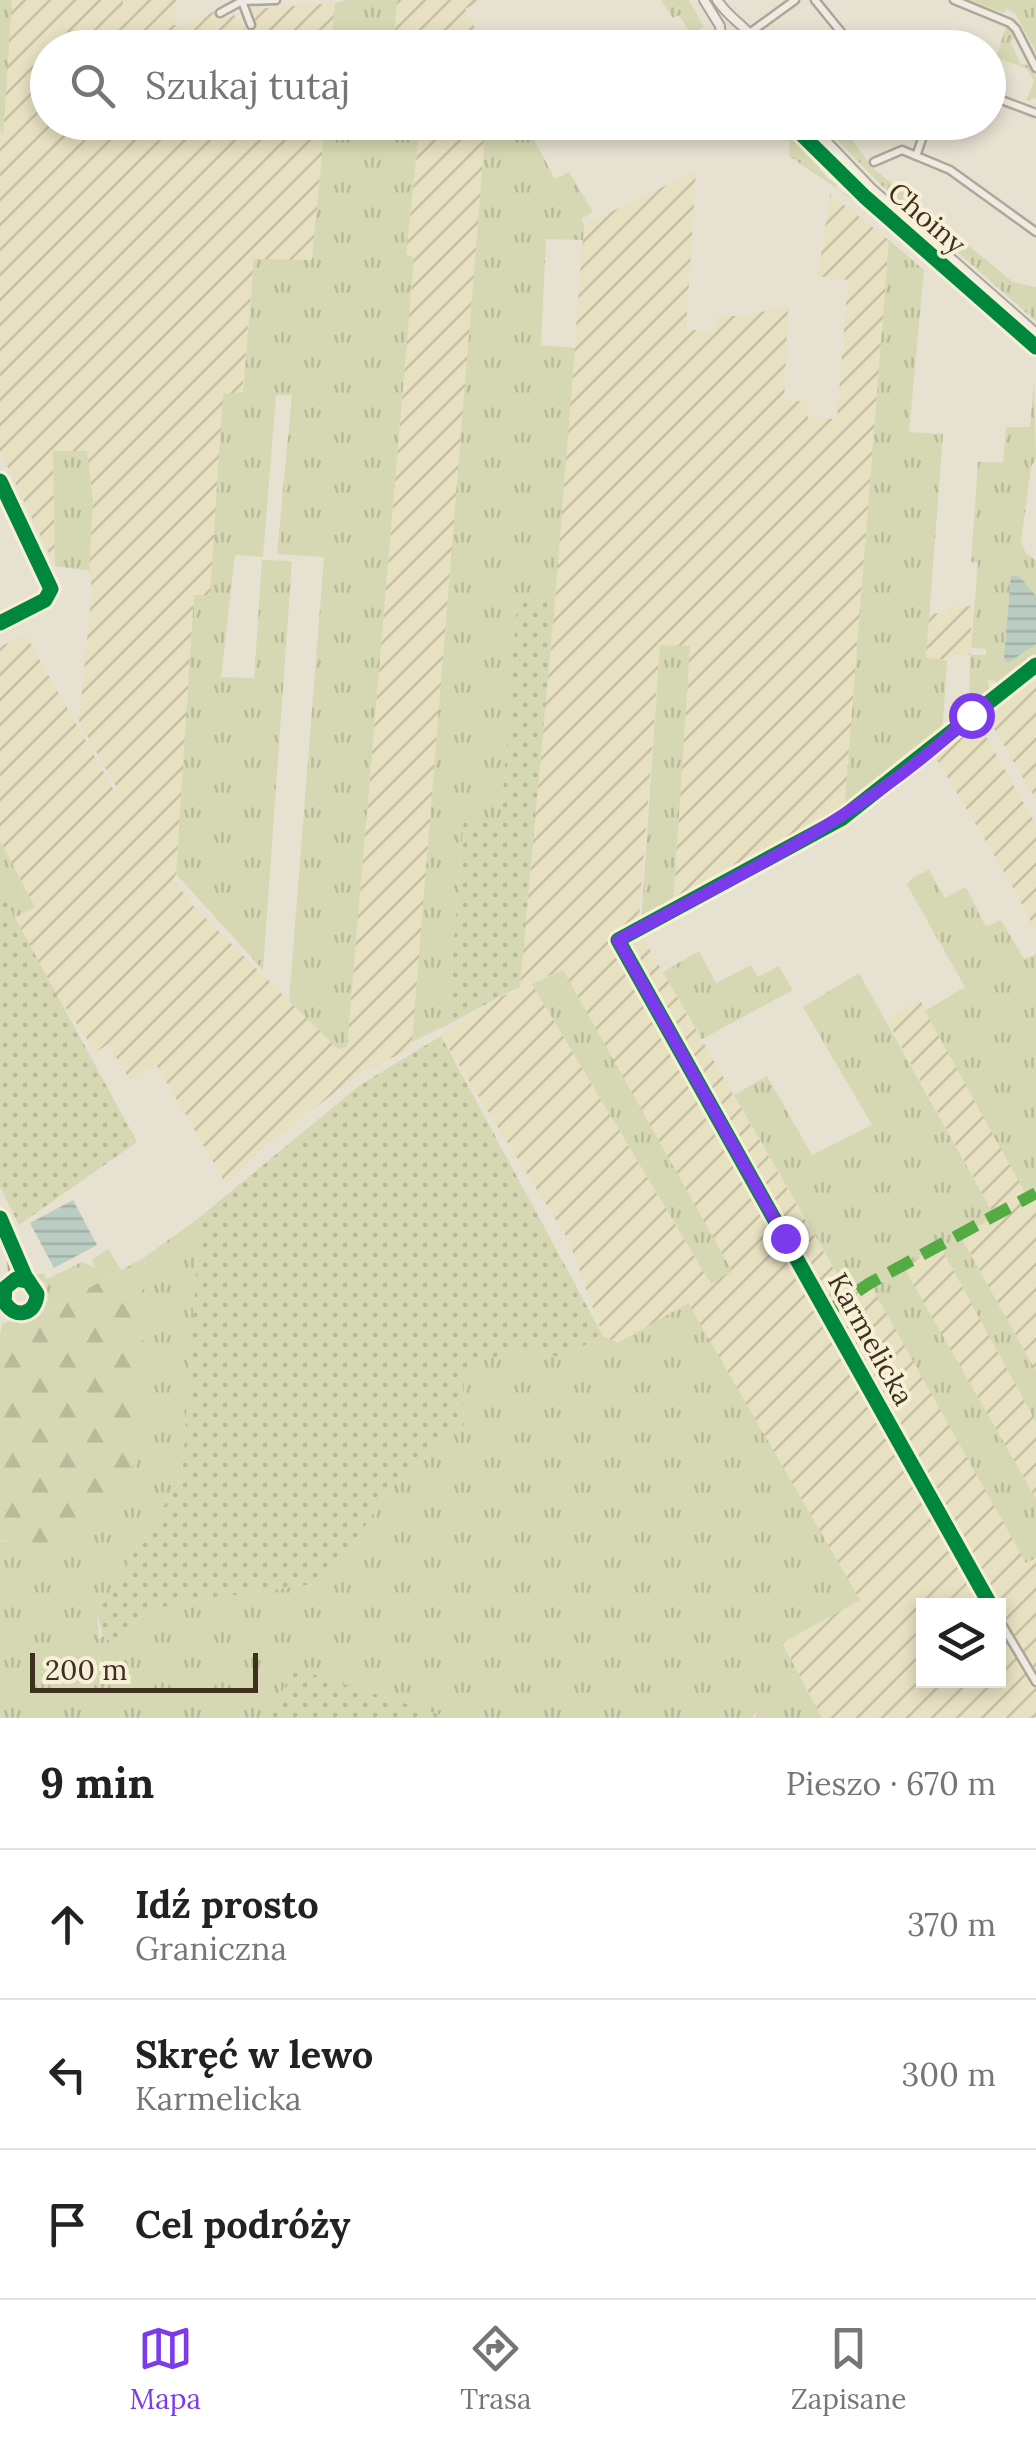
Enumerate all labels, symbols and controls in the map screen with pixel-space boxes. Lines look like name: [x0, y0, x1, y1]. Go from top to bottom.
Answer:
search box: [30, 30, 1006, 140]
icon: search: [65, 58, 120, 113]
text: Szukaj tutaj: [145, 61, 350, 109]
street label: Choiny: [880, 174, 974, 262]
route start: [949, 693, 995, 739]
route end: [763, 1216, 809, 1262]
street label: Karmelicka: [820, 1267, 922, 1411]
map controls: [916, 1598, 1006, 1688]
button: layers: [916, 1598, 1006, 1688]
scale bar: [30, 1648, 258, 1692]
text: 200 m: [45, 1652, 127, 1688]
text: 9 min: [40, 1756, 154, 1810]
text: Pieszo · 670 m: [786, 1763, 996, 1804]
text: Idź prosto: [135, 1880, 319, 1928]
icon: ahead: [40, 1897, 95, 1952]
text: 370 m: [907, 1904, 996, 1945]
text: Graniczna: [135, 1928, 287, 1969]
text: Skręć w lewo: [135, 2030, 373, 2078]
icon: left: [40, 2047, 95, 2102]
text: 300 m: [901, 2054, 996, 2095]
text: Karmelicka: [135, 2078, 302, 2119]
icon: arrive: [40, 2197, 95, 2252]
text: Cel podróży: [135, 2200, 350, 2248]
tab: Mapa: [130, 2321, 201, 2417]
tab: Trasa: [460, 2321, 531, 2417]
tab: Zapisane: [791, 2321, 906, 2417]

